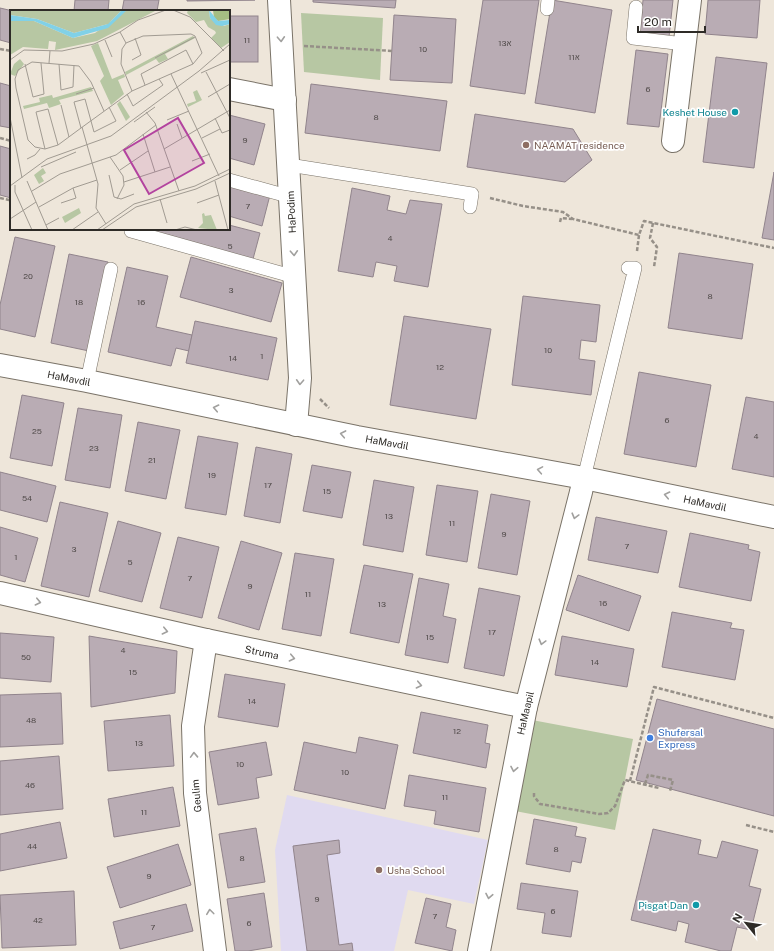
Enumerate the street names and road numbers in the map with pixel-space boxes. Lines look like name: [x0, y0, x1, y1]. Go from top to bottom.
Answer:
street label: HaPodim: [284, 191, 298, 233]
street label: HaMavdil: [46, 368, 92, 388]
street label: HaMavdil: [364, 432, 410, 452]
street label: HaMavdil: [682, 493, 728, 513]
street label: Struma: [244, 643, 280, 661]
street label: HaMaapil: [514, 690, 536, 736]
street label: Geulim: [189, 779, 203, 813]

